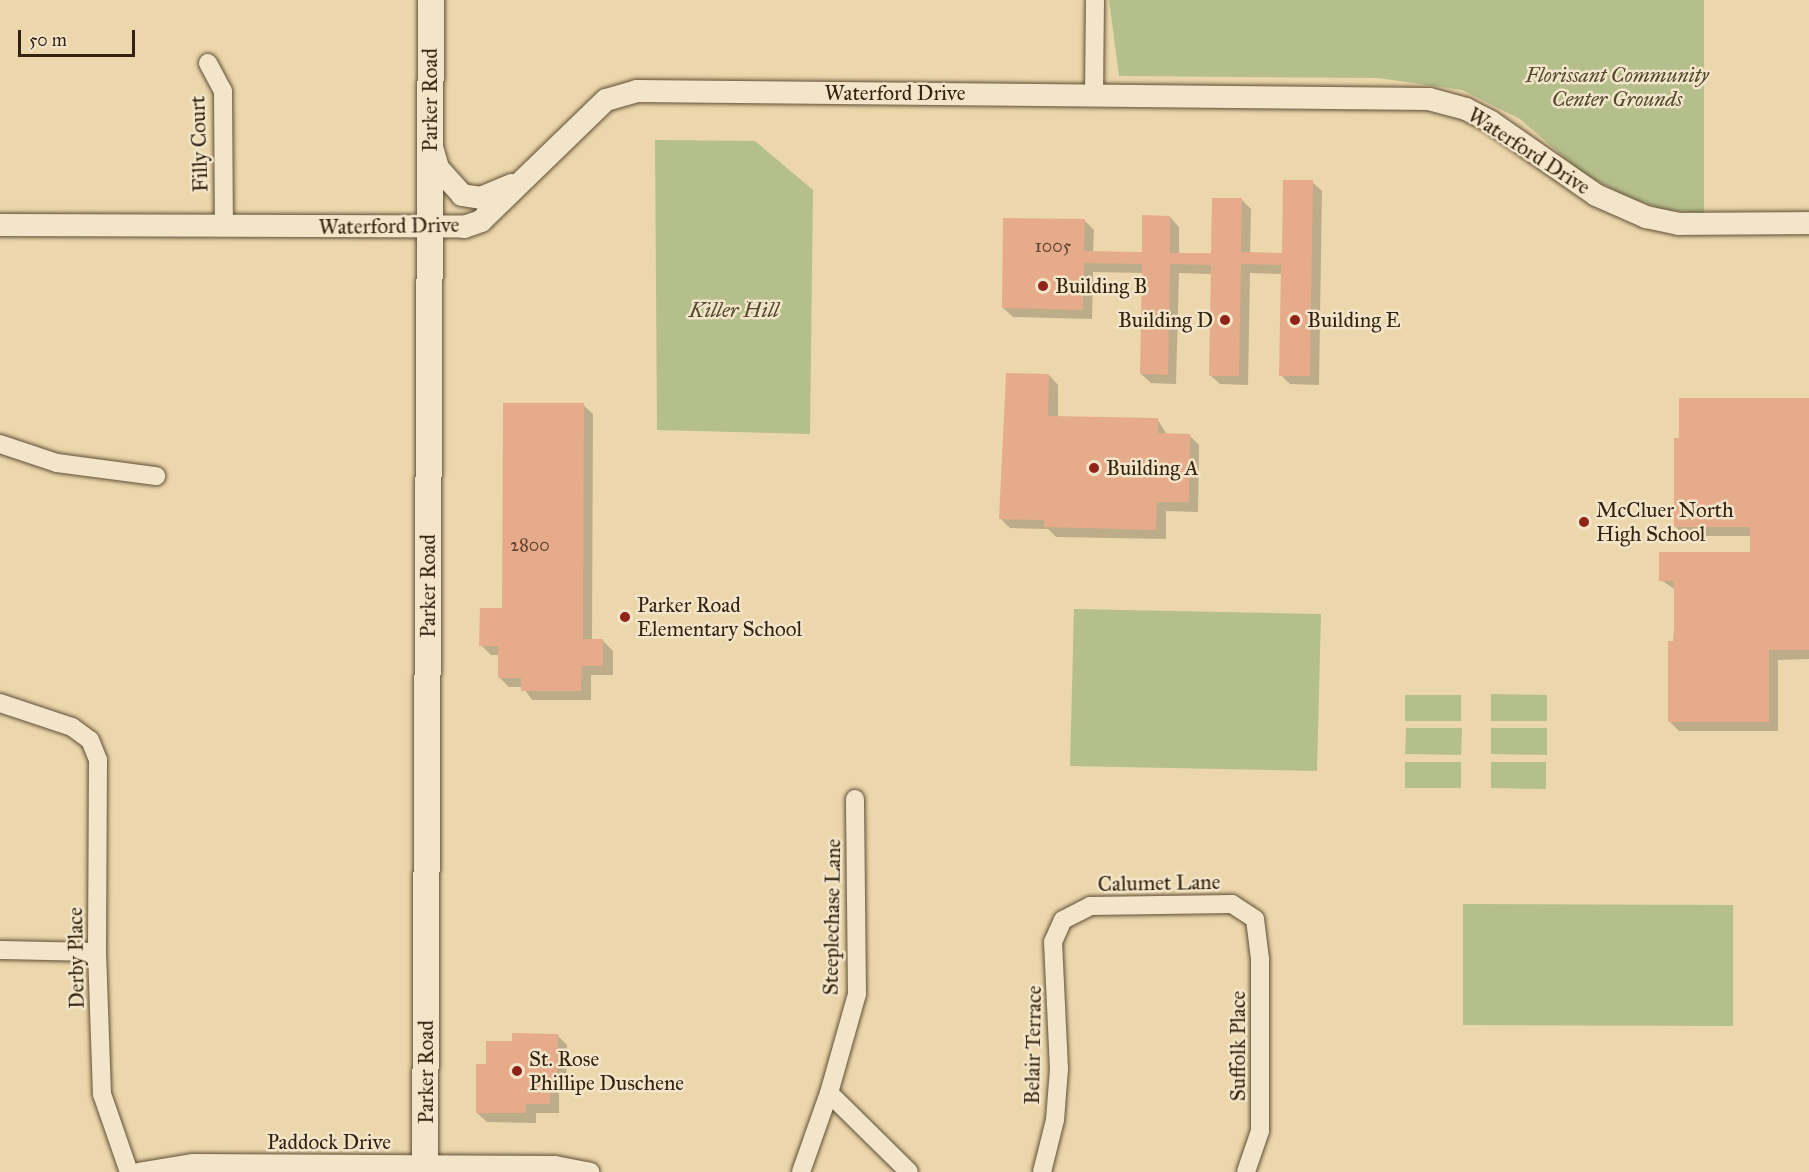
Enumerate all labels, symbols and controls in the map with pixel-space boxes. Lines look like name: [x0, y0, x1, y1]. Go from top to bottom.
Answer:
scale bar: [21, 18, 138, 56]
text: 50 m: [29, 29, 67, 51]
street label: Parker Road: [417, 48, 443, 152]
park label: Florissant Community Center Grounds: [1525, 62, 1709, 112]
street label: Waterford Drive: [825, 80, 965, 106]
street label: Filly Court: [185, 95, 213, 193]
street label: Waterford Drive: [1463, 102, 1595, 200]
street label: Waterford Drive: [318, 212, 460, 240]
house number: 1005: [1035, 235, 1071, 257]
place label: Building B: [1055, 273, 1147, 299]
marker: Building B: [1036, 279, 1050, 293]
park label: Killer Hill: [689, 297, 779, 323]
place label: Building D: [1118, 307, 1213, 333]
place label: Building E: [1307, 307, 1400, 333]
marker: Building D: [1218, 313, 1232, 327]
marker: Building E: [1288, 313, 1302, 327]
place label: Building A: [1106, 455, 1199, 481]
marker: Building A: [1087, 461, 1101, 475]
place label: McCluer North High School: [1596, 497, 1734, 547]
marker: McCluer North High School: [1577, 515, 1591, 529]
street label: Parker Road: [415, 534, 441, 638]
house number: 2800: [510, 534, 550, 556]
place label: Parker Road Elementary School: [637, 592, 802, 642]
marker: Parker Road Elementary School: [618, 610, 632, 624]
street label: Steeplechase Lane: [818, 839, 846, 995]
street label: Calumet Lane: [1097, 869, 1221, 897]
street label: Derby Place: [63, 907, 89, 1009]
street label: Belair Terrace: [1019, 985, 1047, 1105]
street label: Suffolk Place: [1225, 991, 1251, 1101]
street label: Parker Road: [413, 1020, 439, 1124]
place label: St. Rose Phillipe Duschene: [529, 1046, 684, 1096]
marker: St. Rose Phillipe Duschene: [510, 1064, 524, 1078]
street label: Paddock Drive: [267, 1129, 391, 1155]

